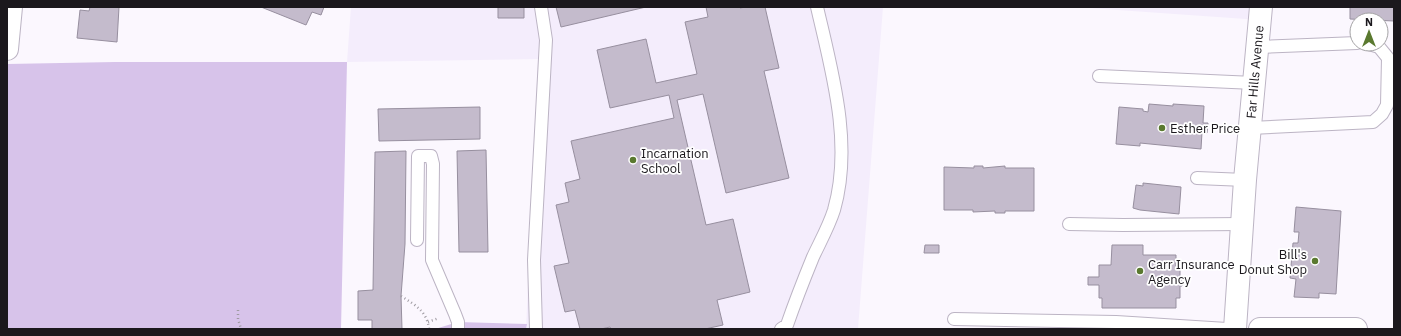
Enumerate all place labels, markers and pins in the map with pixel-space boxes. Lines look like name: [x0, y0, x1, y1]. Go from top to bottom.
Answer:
place label: Esther Price: [1170, 120, 1240, 137]
marker: Esther Price: [1157, 123, 1167, 133]
place label: Incarnation School: [641, 145, 709, 177]
marker: Incarnation School: [628, 155, 638, 165]
place label: Bill's Donut Shop: [1239, 246, 1307, 278]
place label: Carr Insurance Agency: [1148, 256, 1235, 288]
marker: Bill's Donut Shop: [1310, 256, 1320, 266]
marker: Carr Insurance Agency: [1135, 266, 1145, 276]

